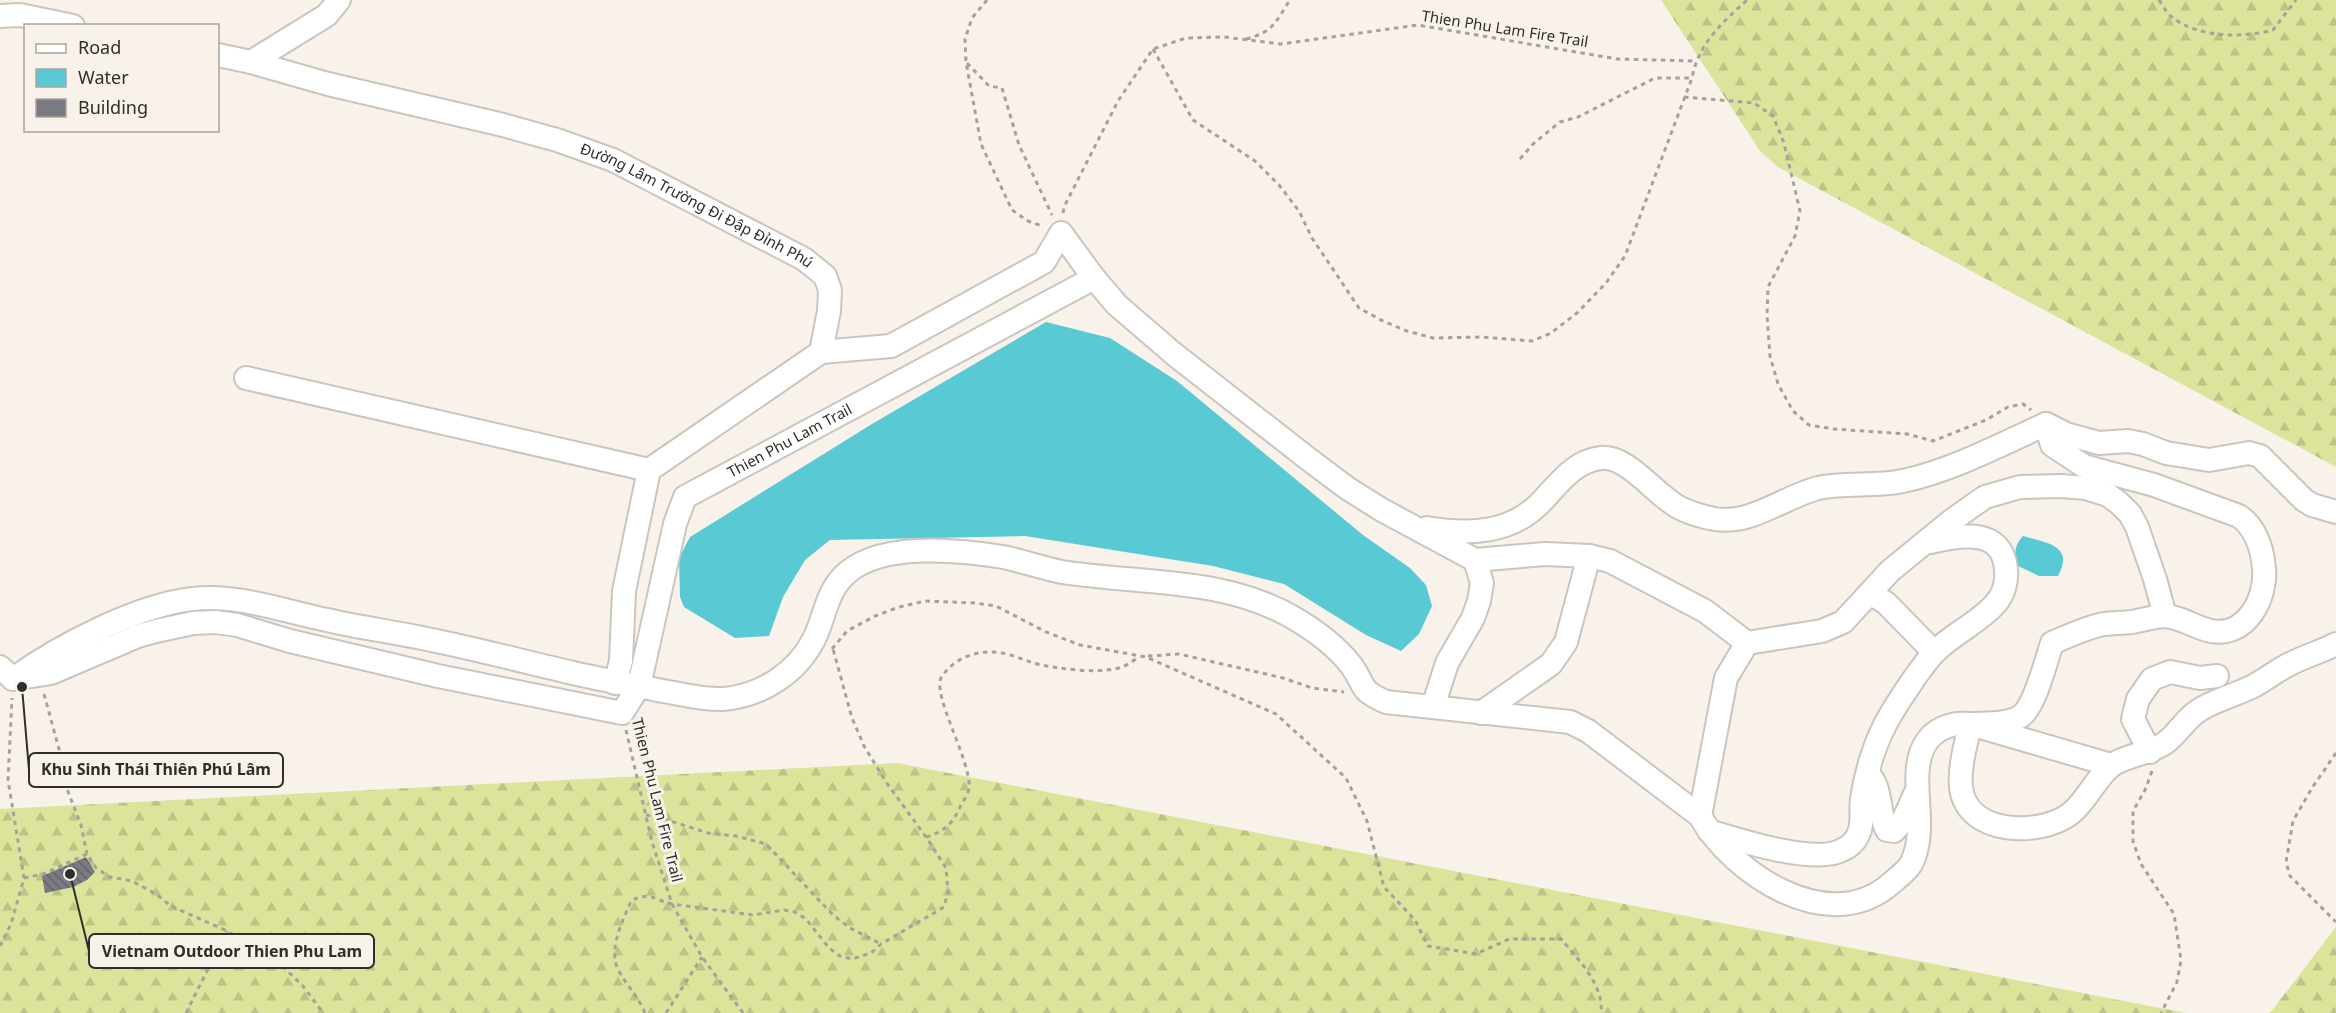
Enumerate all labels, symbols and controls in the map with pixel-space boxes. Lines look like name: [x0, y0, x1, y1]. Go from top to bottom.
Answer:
street label: Thien Phu Lam Fire Trail: [1420, 5, 1590, 51]
legend: [24, 24, 219, 132]
text: Road: [78, 35, 121, 59]
text: Water: [78, 65, 129, 89]
text: Building: [78, 95, 148, 119]
street label: Đường Lâm Trường Đi Đập Đỉnh Phú: [578, 138, 818, 272]
street label: Thien Phu Lam Trail: [723, 399, 855, 482]
street label: Thien Phu Lam Fire Trail: [628, 716, 688, 884]
callout: Khu Sinh Thái Thiên Phú Lâm: [29, 753, 283, 787]
text: Khu Sinh Thái Thiên Phú Lâm: [41, 758, 271, 780]
callout: Vietnam Outdoor Thien Phu Lam: [89, 934, 374, 968]
text: Vietnam Outdoor Thien Phu Lam: [102, 940, 362, 962]

